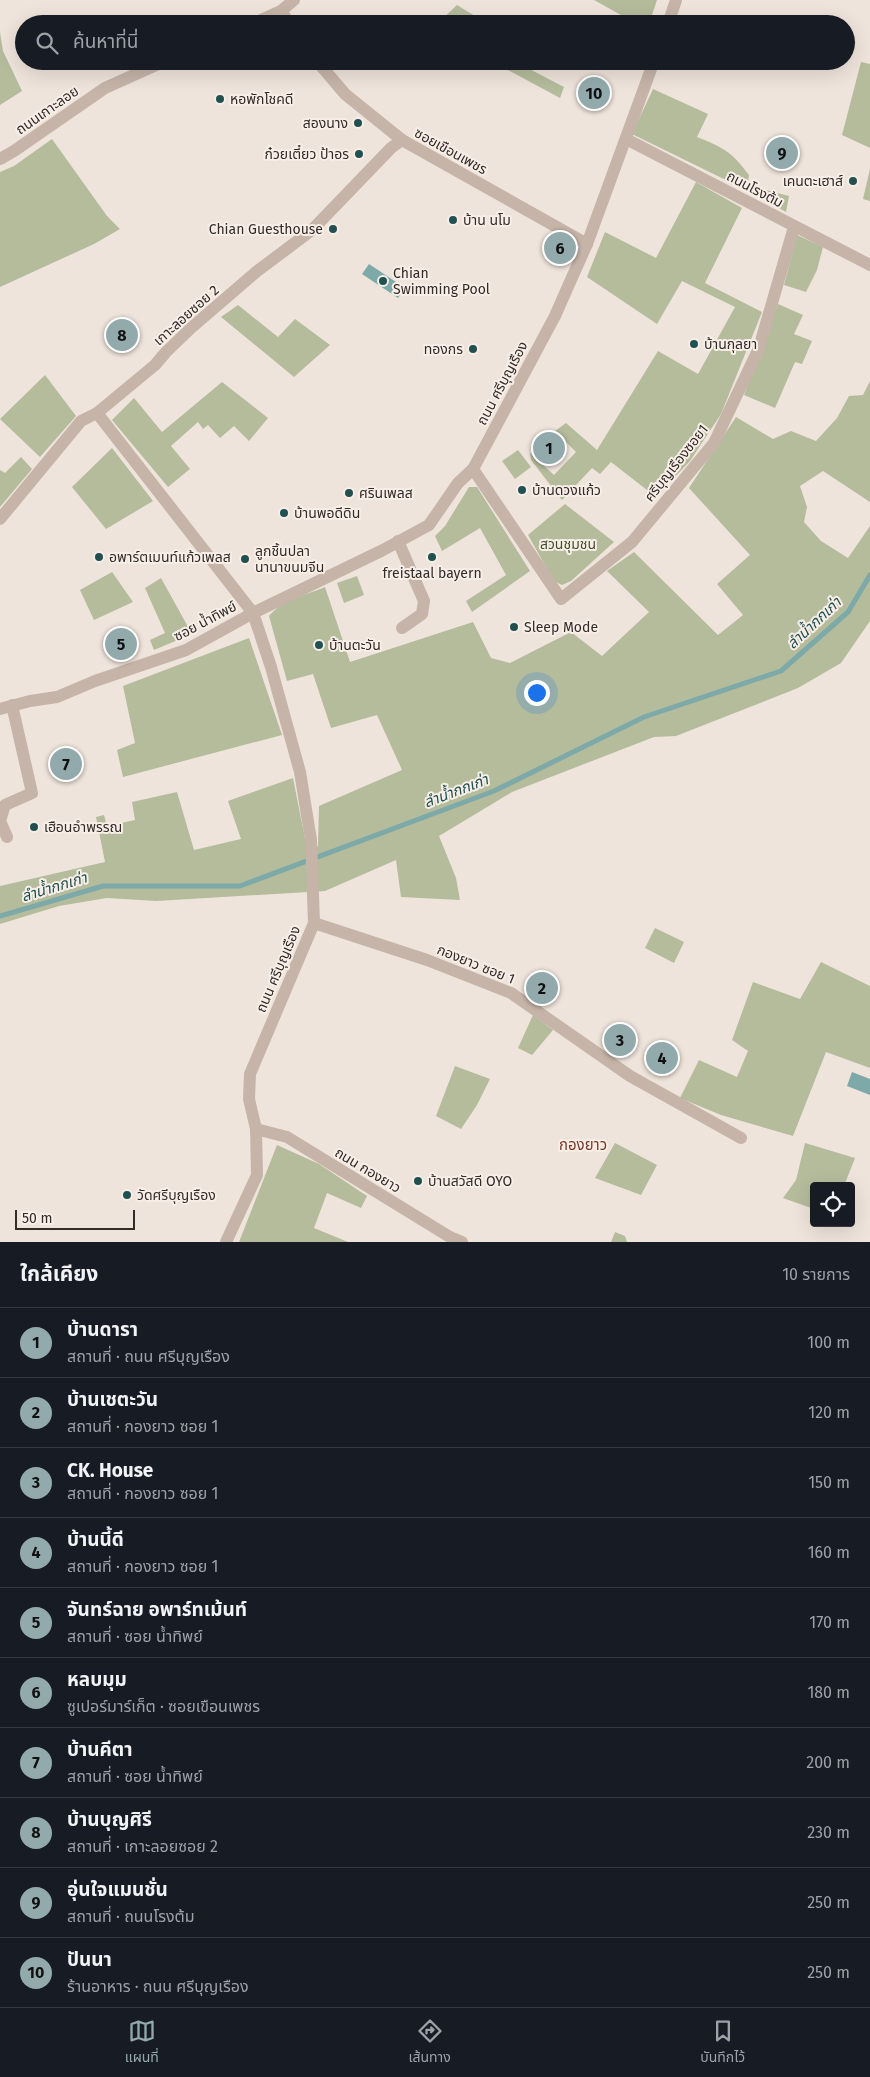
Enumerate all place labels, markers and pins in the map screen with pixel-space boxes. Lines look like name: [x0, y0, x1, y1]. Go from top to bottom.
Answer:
pin: 10: [578, 74, 610, 112]
place label: หอพักโชคดี: [230, 91, 293, 108]
marker: หอพักโชคดี: [214, 93, 226, 105]
place label: สองนาง: [303, 115, 348, 132]
marker: สองนาง: [352, 117, 364, 129]
pin: 9: [766, 134, 798, 172]
place label: ก๋วยเตี๋ยว ป้าอร: [265, 144, 349, 163]
marker: ก๋วยเตี๋ยว ป้าอร: [353, 148, 365, 160]
place label: เคนตะเฮาส์: [783, 173, 843, 190]
marker: เคนตะเฮาส์: [847, 175, 859, 187]
place label: บ้าน นโม: [463, 212, 511, 229]
marker: บ้าน นโม: [447, 214, 459, 226]
place label: Chian Guesthouse: [209, 221, 323, 238]
marker: Chian Guesthouse: [327, 223, 339, 235]
pin: 6: [544, 229, 576, 267]
place label: Chian Swimming Pool: [393, 265, 490, 298]
marker: Chian Swimming Pool: [377, 275, 389, 287]
pin: 8: [106, 316, 138, 354]
place label: บ้านกุลยา: [704, 336, 757, 353]
marker: บ้านกุลยา: [688, 338, 700, 350]
place label: ทองกร: [424, 341, 463, 358]
marker: ทองกร: [467, 343, 479, 355]
pin: 1: [533, 429, 565, 467]
place label: บ้านดวงแก้ว: [532, 482, 601, 499]
marker: บ้านดวงแก้ว: [516, 484, 528, 496]
place label: ศรินเพลส: [359, 485, 413, 502]
marker: ศรินเพลส: [343, 487, 355, 499]
place label: บ้านพอดีดิน: [294, 505, 360, 522]
marker: บ้านพอดีดิน: [278, 507, 290, 519]
place label: ลูกชิ้นปลา นานาขนมจีน: [255, 542, 324, 576]
place label: อพาร์ตเมนท์แก้วเพลส: [109, 549, 231, 566]
marker: อพาร์ตเมนท์แก้วเพลส: [93, 551, 105, 563]
marker: freistaal bayern: [426, 551, 438, 563]
marker: ลูกชิ้นปลา นานาขนมจีน: [239, 553, 251, 565]
place label: freistaal bayern: [382, 565, 482, 582]
place label: Sleep Mode: [524, 619, 598, 636]
marker: Sleep Mode: [508, 621, 520, 633]
pin: 5: [105, 625, 137, 663]
place label: บ้านตะวัน: [329, 637, 381, 654]
marker: บ้านตะวัน: [313, 639, 325, 651]
pin: 7: [50, 745, 82, 783]
place label: เฮือนอำพรรณ: [44, 819, 122, 836]
marker: เฮือนอำพรรณ: [28, 821, 40, 833]
pin: 2: [526, 969, 558, 1007]
pin: 3: [604, 1021, 636, 1059]
pin: 4: [646, 1039, 678, 1077]
place label: บ้านสวัสดี OYO: [428, 1173, 512, 1190]
marker: บ้านสวัสดี OYO: [412, 1175, 424, 1187]
place label: วัดศรีบุญเรือง: [137, 1187, 216, 1204]
marker: วัดศรีบุญเรือง: [121, 1189, 133, 1201]

